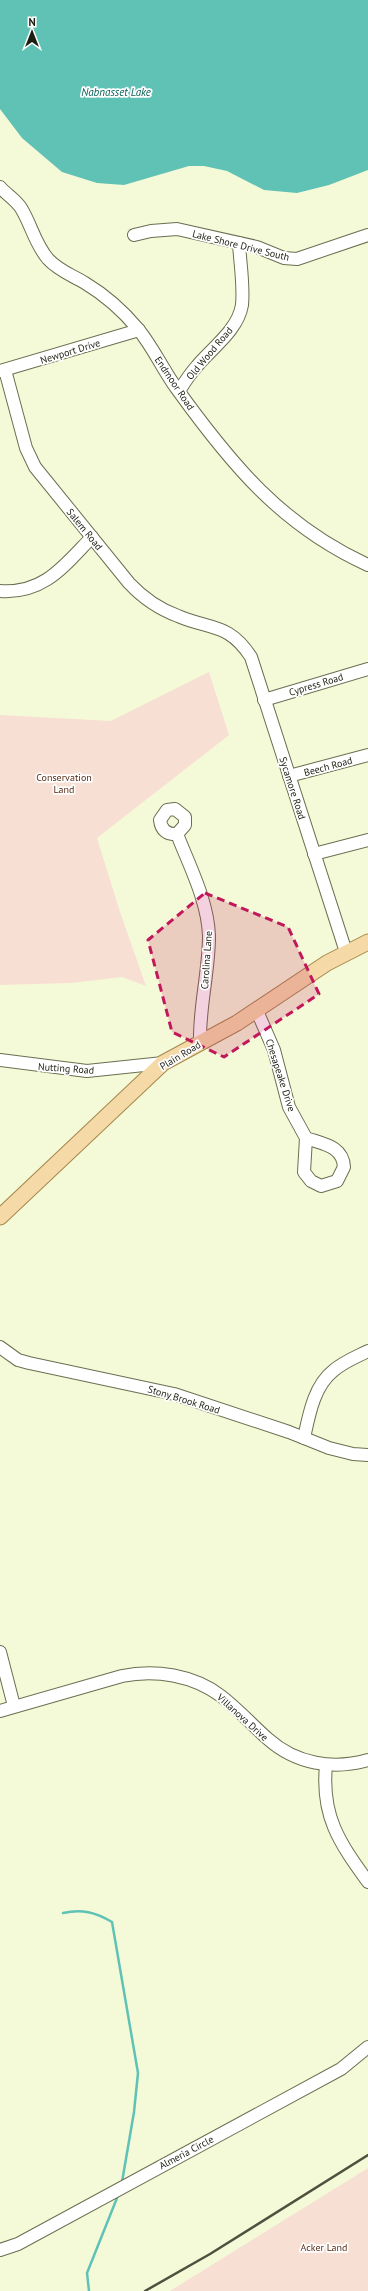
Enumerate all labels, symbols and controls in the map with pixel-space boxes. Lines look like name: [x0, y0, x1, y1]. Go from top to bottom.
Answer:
north arrow: [12, 12, 52, 52]
text: N: [28, 15, 36, 29]
water label: Nabnasset Lake: [81, 85, 151, 99]
street label: Lake Shore Drive South: [191, 227, 291, 264]
street label: Old Wood Road: [183, 324, 235, 383]
street label: Newport Drive: [39, 336, 102, 367]
street label: Endmoor Road: [152, 354, 197, 413]
street label: Salem Road: [64, 506, 105, 553]
street label: Cypress Road: [287, 670, 345, 699]
street label: Beech Road: [302, 754, 354, 779]
street label: Sycamore Road: [276, 755, 309, 821]
park label: Conservation Land: [36, 771, 92, 796]
street label: Carolina Lane: [198, 930, 215, 990]
street label: Chesapeake Drive: [263, 1037, 298, 1113]
street label: Plain Road: [157, 1038, 203, 1073]
street label: Nutting Road: [37, 1060, 94, 1077]
street label: Stony Brook Road: [146, 1382, 221, 1417]
street label: Villanova Drive: [214, 1690, 271, 1744]
street label: Almeria Circle: [157, 2133, 216, 2172]
park label: Acker Land: [301, 2241, 347, 2254]

